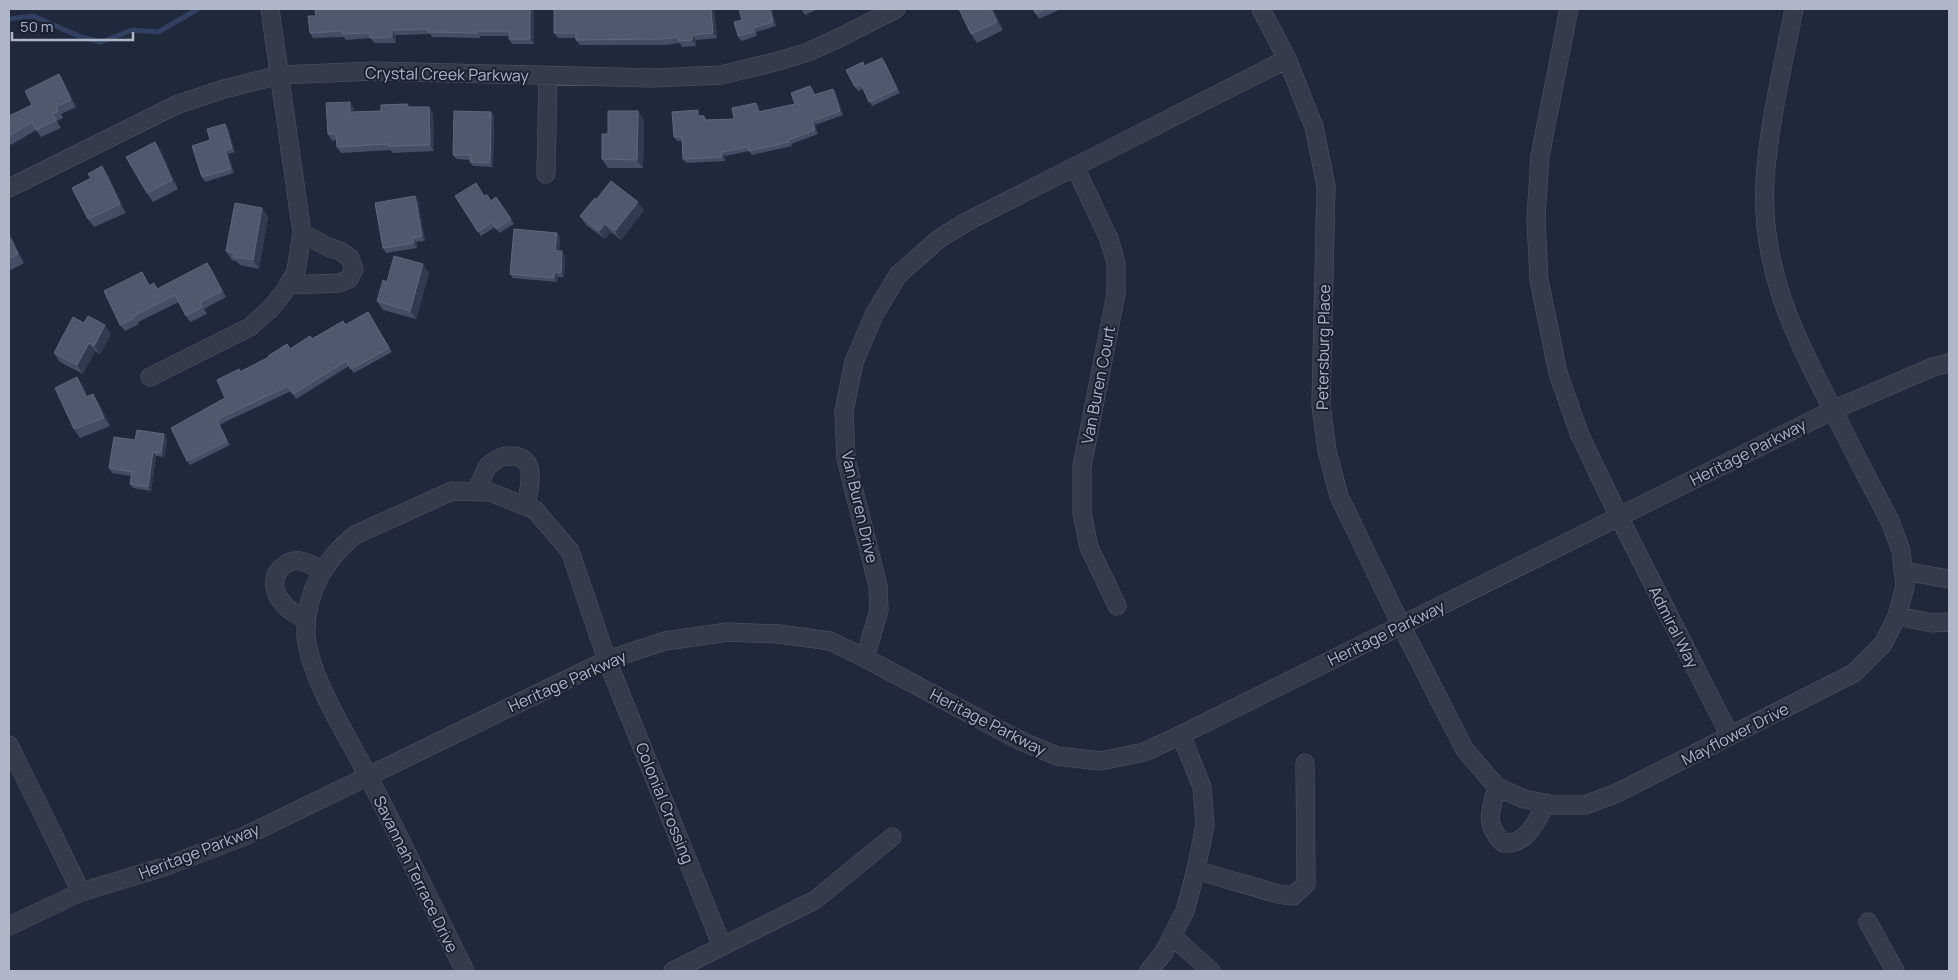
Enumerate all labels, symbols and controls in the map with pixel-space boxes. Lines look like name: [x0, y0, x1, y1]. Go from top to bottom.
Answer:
scale bar: [12, 10, 134, 42]
text: 50 m: [20, 16, 54, 37]
street label: Crystal Creek Parkway: [365, 62, 530, 86]
street label: Petersburg Place: [1311, 284, 1335, 410]
street label: Van Buren Court: [1076, 324, 1120, 446]
street label: Heritage Parkway: [1686, 413, 1810, 491]
street label: Van Buren Drive: [836, 449, 884, 565]
street label: Admiral Way: [1644, 582, 1704, 672]
street label: Heritage Parkway: [1324, 595, 1449, 671]
street label: Heritage Parkway: [504, 645, 630, 717]
street label: Heritage Parkway: [926, 683, 1050, 761]
street label: Mayflower Drive: [1678, 697, 1792, 771]
street label: Colonial Crossing: [631, 739, 699, 867]
street label: Savannah Terrace Drive: [368, 792, 464, 956]
street label: Heritage Parkway: [135, 818, 263, 884]

